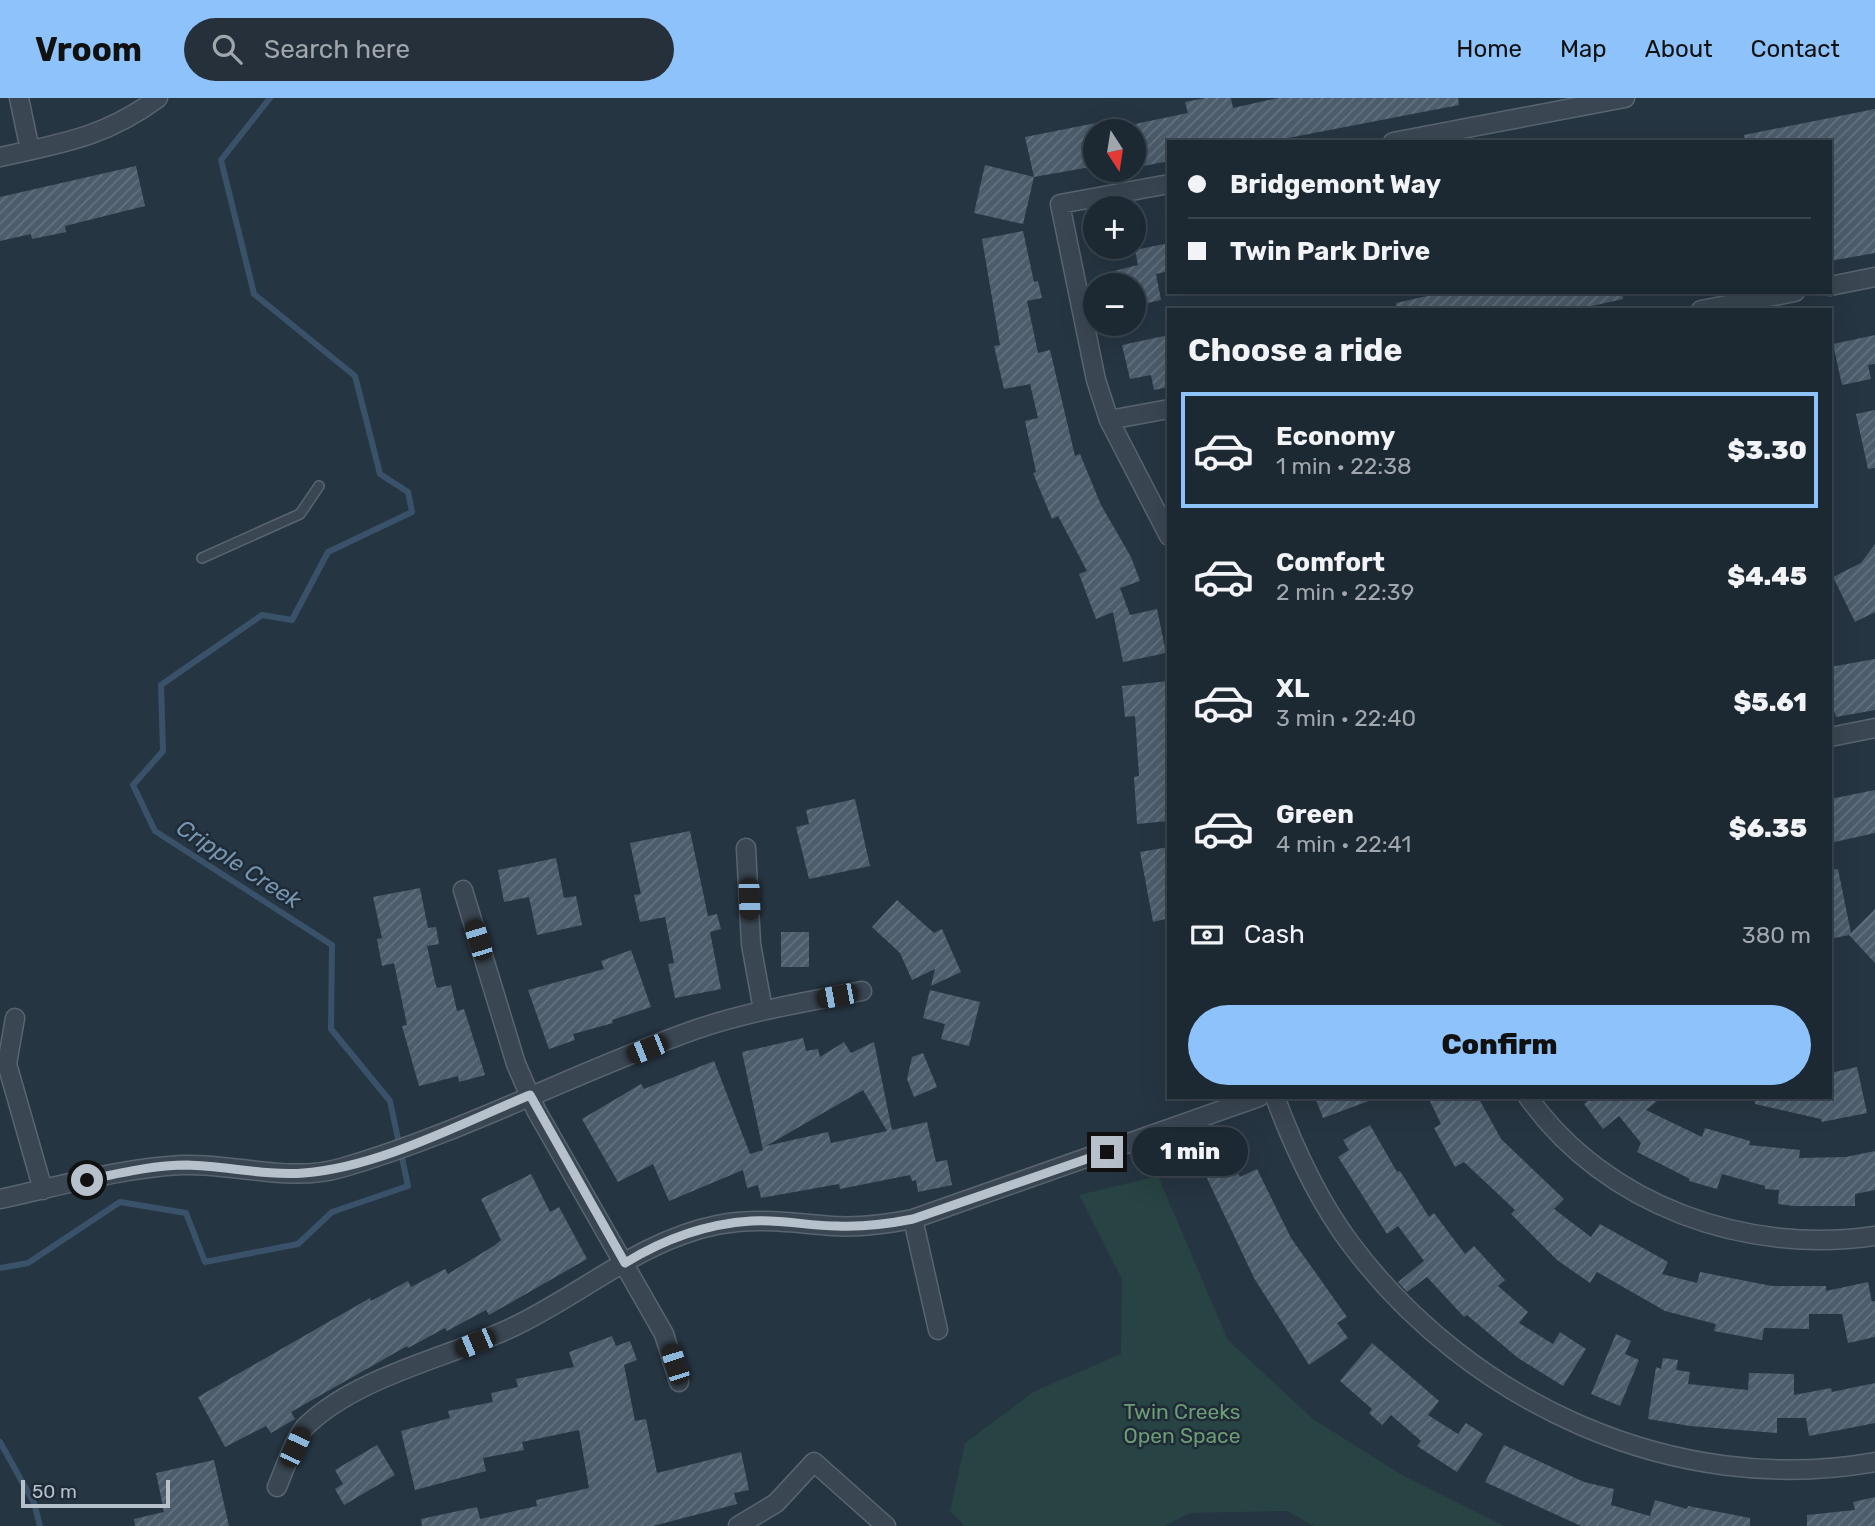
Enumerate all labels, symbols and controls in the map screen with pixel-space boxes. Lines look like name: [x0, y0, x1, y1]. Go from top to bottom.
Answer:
search box: [184, 18, 674, 81]
text: Vroom: [35, 30, 142, 69]
icon: search: [208, 30, 246, 68]
text: Search here: [264, 34, 410, 65]
text: Home: [1456, 35, 1522, 63]
text: Map: [1560, 35, 1607, 63]
text: About: [1645, 35, 1713, 63]
text: Contact: [1751, 35, 1840, 63]
north arrow: [1083, 119, 1146, 182]
map controls: [1083, 119, 1146, 336]
text: Bridgemont Way: [1230, 169, 1441, 200]
button: +: [1083, 196, 1146, 259]
text: Twin Park Drive: [1230, 236, 1430, 267]
button: −: [1083, 273, 1146, 336]
text: Choose a ride: [1188, 331, 1402, 369]
icon: car: [1192, 419, 1255, 482]
text: Economy: [1276, 421, 1395, 452]
text: $3.30: [1728, 435, 1807, 466]
text: 1 min · 22:38: [1276, 452, 1412, 480]
icon: car: [1192, 545, 1255, 608]
text: Comfort: [1276, 547, 1385, 578]
text: $4.45: [1727, 561, 1807, 592]
text: 2 min · 22:39: [1276, 578, 1414, 606]
icon: car: [1192, 671, 1255, 734]
text: XL: [1276, 673, 1309, 704]
text: $5.61: [1733, 687, 1807, 718]
text: 3 min · 22:40: [1276, 704, 1416, 732]
icon: car: [1192, 797, 1255, 860]
text: Green: [1276, 799, 1354, 830]
water label: Cripple Creek: [172, 813, 307, 915]
text: $6.35: [1729, 813, 1807, 844]
text: 4 min · 22:41: [1276, 830, 1411, 858]
car: [738, 878, 761, 920]
icon: cash: [1188, 916, 1226, 954]
car: [462, 917, 495, 963]
text: Cash: [1244, 919, 1305, 950]
text: 380 m: [1742, 921, 1811, 949]
car: [815, 982, 860, 1010]
button: Confirm: [1188, 1005, 1811, 1085]
car: [624, 1031, 671, 1067]
callout: 1 min: [1132, 1128, 1247, 1176]
route end: [1091, 1136, 1123, 1168]
text: 1 min: [1160, 1137, 1220, 1165]
route start: [71, 1164, 103, 1196]
car: [452, 1325, 499, 1361]
car: [659, 1341, 692, 1387]
park label: Twin Creeks Open Space: [1123, 1399, 1241, 1448]
car: [277, 1424, 314, 1470]
scale bar: [21, 1477, 170, 1509]
text: 50 m: [32, 1480, 77, 1503]

